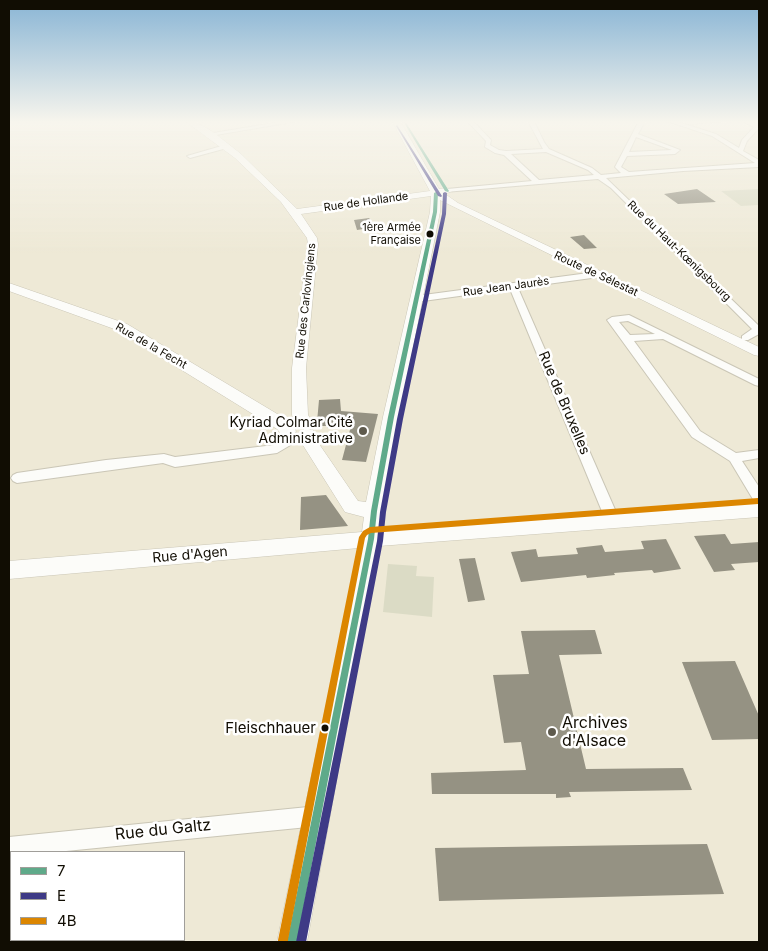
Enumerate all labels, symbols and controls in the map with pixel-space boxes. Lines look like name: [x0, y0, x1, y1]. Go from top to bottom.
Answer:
street label: Rue de Hollande: [323, 190, 409, 214]
street label: Rue du Haut-Kœnigsbourg: [624, 198, 734, 304]
place label: 1ère Armée Française: [362, 221, 421, 247]
marker: 1ère Armée Française: [425, 229, 435, 239]
street label: Rue des Carlovingiens: [293, 243, 319, 359]
street label: Route de Sélestat: [552, 249, 640, 299]
street label: Rue Jean Jaurès: [462, 274, 550, 300]
street label: Rue de la Fecht: [113, 320, 189, 372]
street label: Rue de Bruxelles: [535, 349, 593, 457]
place label: Kyriad Colmar Cité Administrative: [229, 415, 353, 448]
marker: Kyriad Colmar Cité Administrative: [357, 425, 369, 437]
street label: Rue d'Agen: [152, 543, 228, 567]
place label: Archives d'Alsace: [562, 713, 628, 751]
place label: Fleischhauer: [225, 719, 316, 737]
marker: Fleischhauer: [320, 723, 330, 733]
marker: Archives d'Alsace: [546, 726, 558, 738]
street label: Rue du Galtz: [114, 815, 212, 845]
legend: [10, 851, 185, 941]
text: 7: [57, 861, 66, 880]
text: E: [57, 886, 66, 905]
text: 4B: [57, 911, 77, 930]

